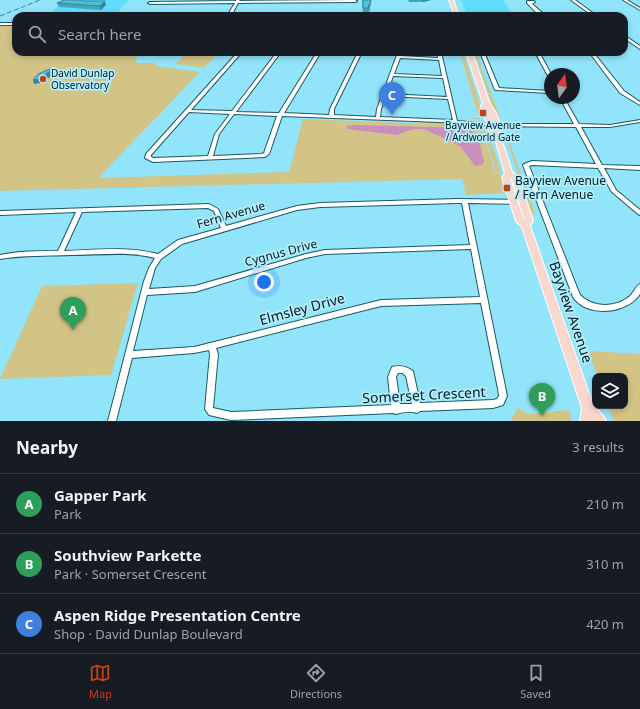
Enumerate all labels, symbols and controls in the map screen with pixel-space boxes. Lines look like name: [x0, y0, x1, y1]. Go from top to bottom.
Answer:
search box: [12, 12, 628, 56]
icon: search: [26, 23, 48, 45]
text: Search here: [58, 24, 141, 44]
place label: David Dunlap Observatory: [51, 66, 114, 92]
north arrow: [544, 68, 580, 104]
marker: David Dunlap Observatory: [38, 74, 48, 84]
pin: C: [379, 82, 405, 115]
marker: Bayview Avenue / Ardworld Gate: [478, 108, 488, 118]
place label: Bayview Avenue / Ardworld Gate: [445, 118, 521, 144]
place label: Bayview Avenue / Fern Avenue: [515, 172, 606, 203]
marker: Bayview Avenue / Fern Avenue: [502, 183, 512, 193]
street label: Fern Avenue: [195, 197, 267, 232]
street label: Cygnus Drive: [243, 235, 319, 270]
street label: Bayview Avenue: [545, 259, 598, 365]
your location: [254, 272, 274, 292]
street label: Elmsley Drive: [257, 288, 347, 329]
pin: A: [60, 297, 86, 330]
map controls: [592, 373, 628, 409]
button: layers: [592, 373, 628, 409]
street label: Somerset Crescent: [362, 382, 486, 407]
pin: B: [529, 383, 555, 416]
text: Nearby: [16, 436, 78, 459]
text: 3 results: [572, 438, 624, 456]
text: Gapper Park: [54, 485, 147, 505]
text: A: [25, 495, 34, 513]
text: 210 m: [586, 495, 624, 513]
text: Park: [54, 505, 81, 523]
text: Southview Parkette: [54, 545, 201, 565]
text: B: [25, 555, 33, 573]
text: 310 m: [586, 555, 624, 573]
text: Park · Somerset Crescent: [54, 565, 206, 583]
text: Aspen Ridge Presentation Centre: [54, 605, 301, 625]
text: C: [25, 615, 33, 633]
text: 420 m: [586, 615, 624, 633]
text: Shop · David Dunlap Boulevard: [54, 625, 243, 643]
tab: Map: [89, 662, 112, 701]
tab: Directions: [290, 662, 342, 701]
tab: Saved: [520, 662, 551, 701]

